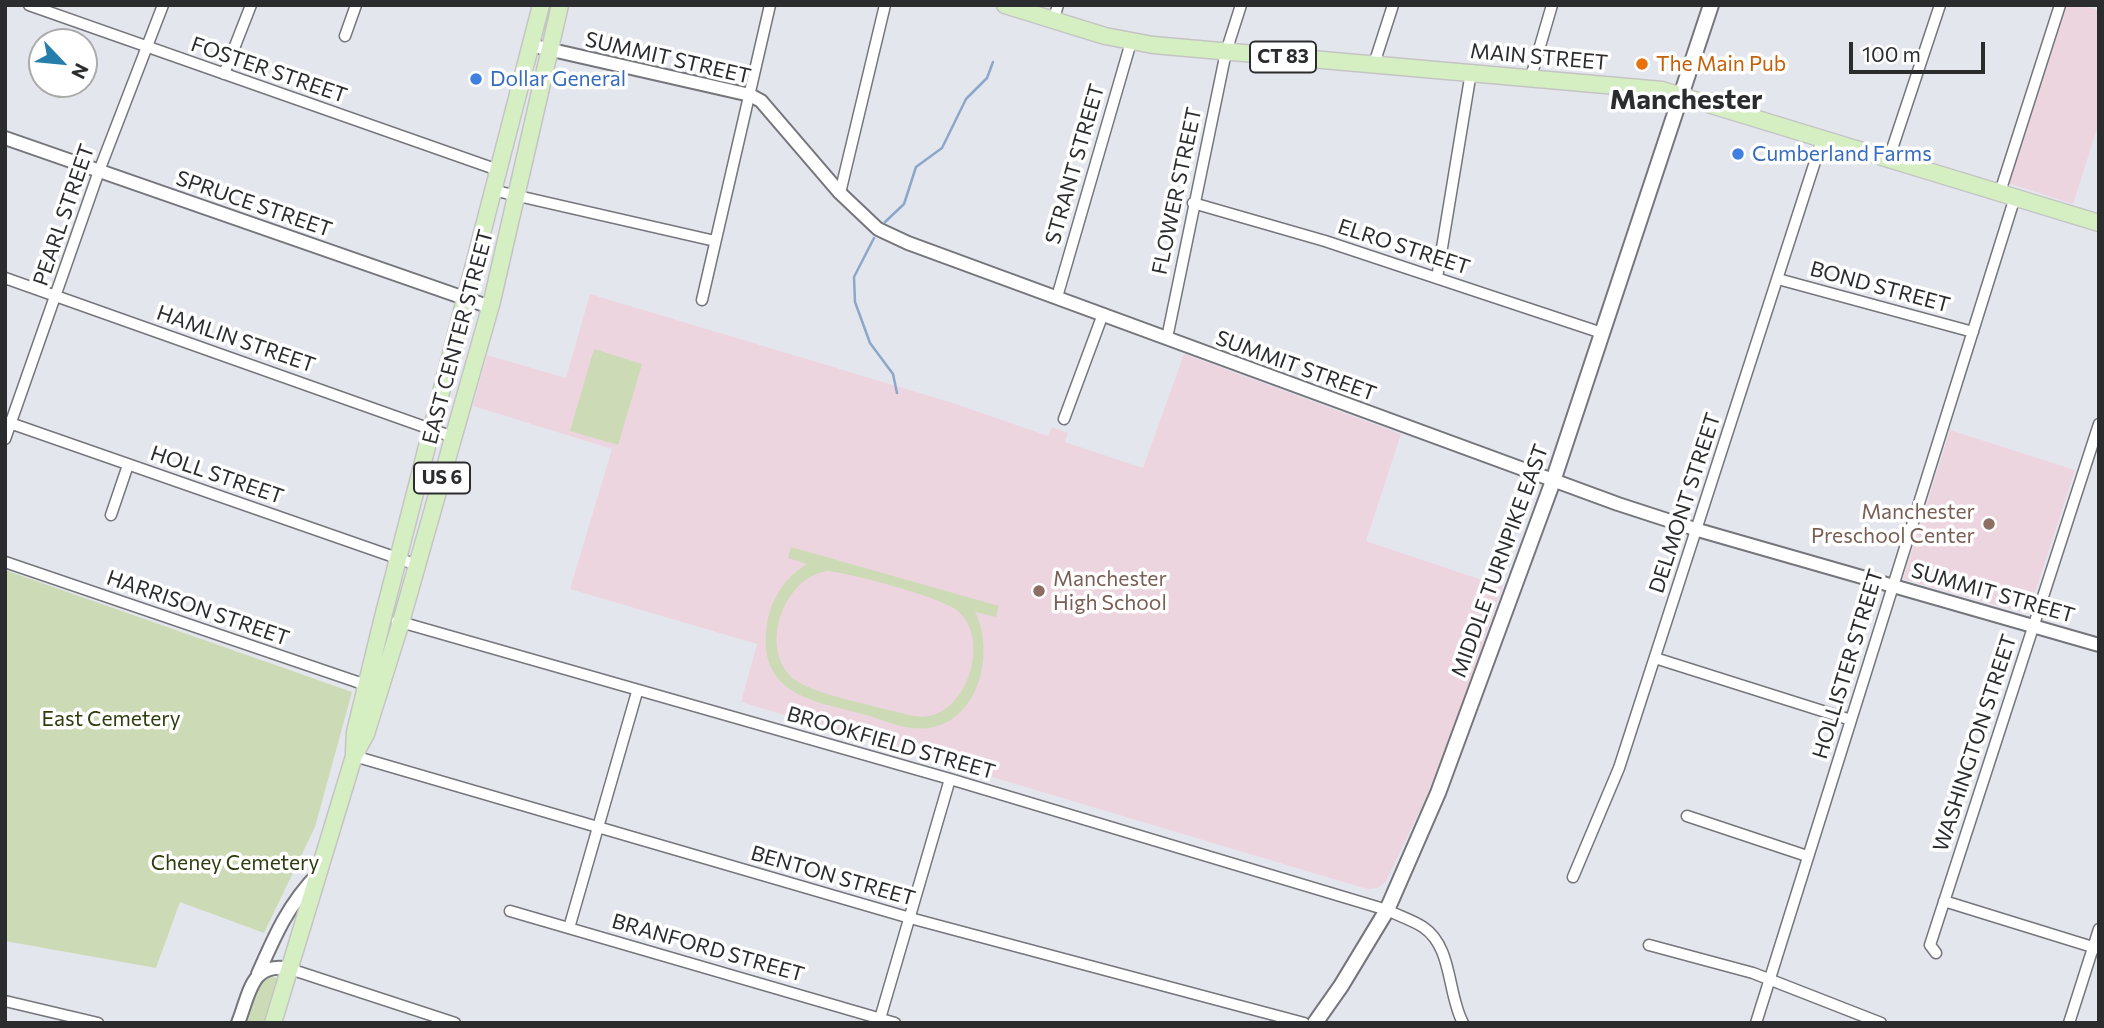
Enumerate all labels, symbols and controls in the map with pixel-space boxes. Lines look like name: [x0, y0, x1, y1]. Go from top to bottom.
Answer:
street label: SUMMIT STREET: [583, 27, 753, 89]
north arrow: [28, 28, 98, 98]
scale bar: [1852, 28, 1988, 72]
street label: FOSTER STREET: [188, 32, 350, 108]
street label: MAIN STREET: [1469, 38, 1609, 76]
road number: CT 83: [1250, 41, 1316, 72]
text: 100 m: [1862, 41, 1921, 66]
place label: The Main Pub: [1656, 51, 1786, 77]
marker: The Main Pub: [1634, 56, 1650, 72]
text: N: [67, 60, 94, 83]
place label: Dollar General: [490, 66, 626, 92]
marker: Dollar General: [468, 71, 484, 87]
street label: STRANT STREET: [1040, 81, 1110, 247]
district label: Manchester: [1609, 83, 1763, 117]
street label: FLOWER STREET: [1147, 105, 1207, 277]
street label: PEARL STREET: [28, 141, 100, 289]
place label: Cumberland Farms: [1752, 141, 1932, 167]
marker: Cumberland Farms: [1730, 146, 1746, 162]
street label: SPRUCE STREET: [173, 166, 335, 242]
street label: ELRO STREET: [1335, 214, 1473, 280]
street label: EAST CENTER STREET: [417, 227, 499, 447]
street label: BOND STREET: [1807, 256, 1953, 318]
street label: HAMLIN STREET: [153, 300, 319, 378]
street label: SUMMIT STREET: [1212, 325, 1380, 407]
street label: DELMONT STREET: [1644, 410, 1726, 596]
street label: HOLL STREET: [147, 440, 287, 510]
street label: MIDDLE TURNPIKE EAST: [1446, 441, 1554, 681]
road number: US 6: [414, 463, 470, 494]
place label: Manchester Preschool Center: [1811, 499, 1975, 549]
marker: Manchester Preschool Center: [1981, 516, 1997, 532]
street label: SUMMIT STREET: [1908, 558, 2078, 628]
street label: HARRISON STREET: [103, 565, 293, 651]
place label: Manchester High School: [1053, 566, 1167, 616]
street label: HOLLISTER STREET: [1807, 566, 1889, 762]
marker: Manchester High School: [1031, 583, 1047, 599]
street label: WASHINGTON STREET: [1928, 631, 2022, 855]
street label: BROOKFIELD STREET: [784, 701, 998, 785]
park label: East Cemetery: [41, 706, 181, 732]
street label: BENTON STREET: [748, 841, 918, 911]
park label: Cheney Cemetery: [151, 850, 319, 876]
street label: BRANFORD STREET: [609, 909, 807, 987]

